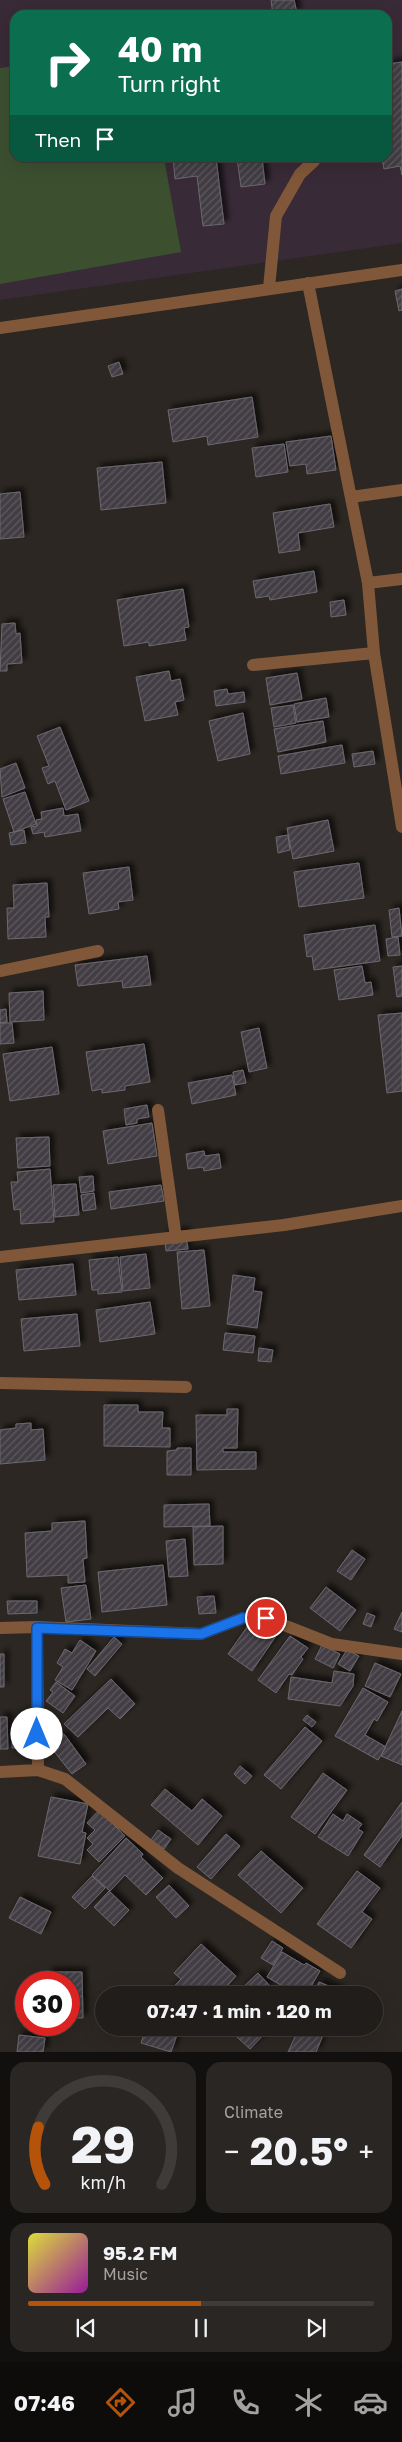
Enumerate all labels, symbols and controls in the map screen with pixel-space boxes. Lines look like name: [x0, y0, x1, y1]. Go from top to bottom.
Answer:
text: 40 m: [118, 28, 202, 70]
icon: right: [35, 30, 100, 95]
text: Turn right: [118, 70, 221, 97]
icon: arrive: [91, 125, 119, 153]
text: Then: [35, 128, 81, 151]
pin: [245, 1597, 287, 1639]
icon: arrive: [252, 1604, 280, 1632]
position arrow: [10, 1707, 62, 1759]
speed limit sign: 30: [15, 1971, 80, 2036]
text: 07:47 · 1 min · 120 m: [146, 1999, 332, 2022]
text: Climate: [224, 2102, 283, 2122]
text: 29: [71, 2112, 135, 2174]
text: 20.5°: [250, 2128, 348, 2173]
text: −: [224, 2135, 239, 2168]
text: +: [359, 2135, 374, 2168]
text: km/h: [80, 2171, 126, 2193]
text: 95.2 FM: [103, 2241, 177, 2264]
text: Music: [103, 2264, 148, 2284]
icon: previous: [72, 2314, 100, 2342]
icon: pause: [187, 2314, 215, 2342]
icon: next: [302, 2314, 330, 2342]
icon: directions: [103, 2385, 138, 2420]
icon: music: [165, 2385, 200, 2420]
icon: phone: [228, 2385, 263, 2420]
icon: climate: [291, 2385, 326, 2420]
icon: car: [353, 2385, 388, 2420]
text: 07:46: [14, 2389, 75, 2416]

